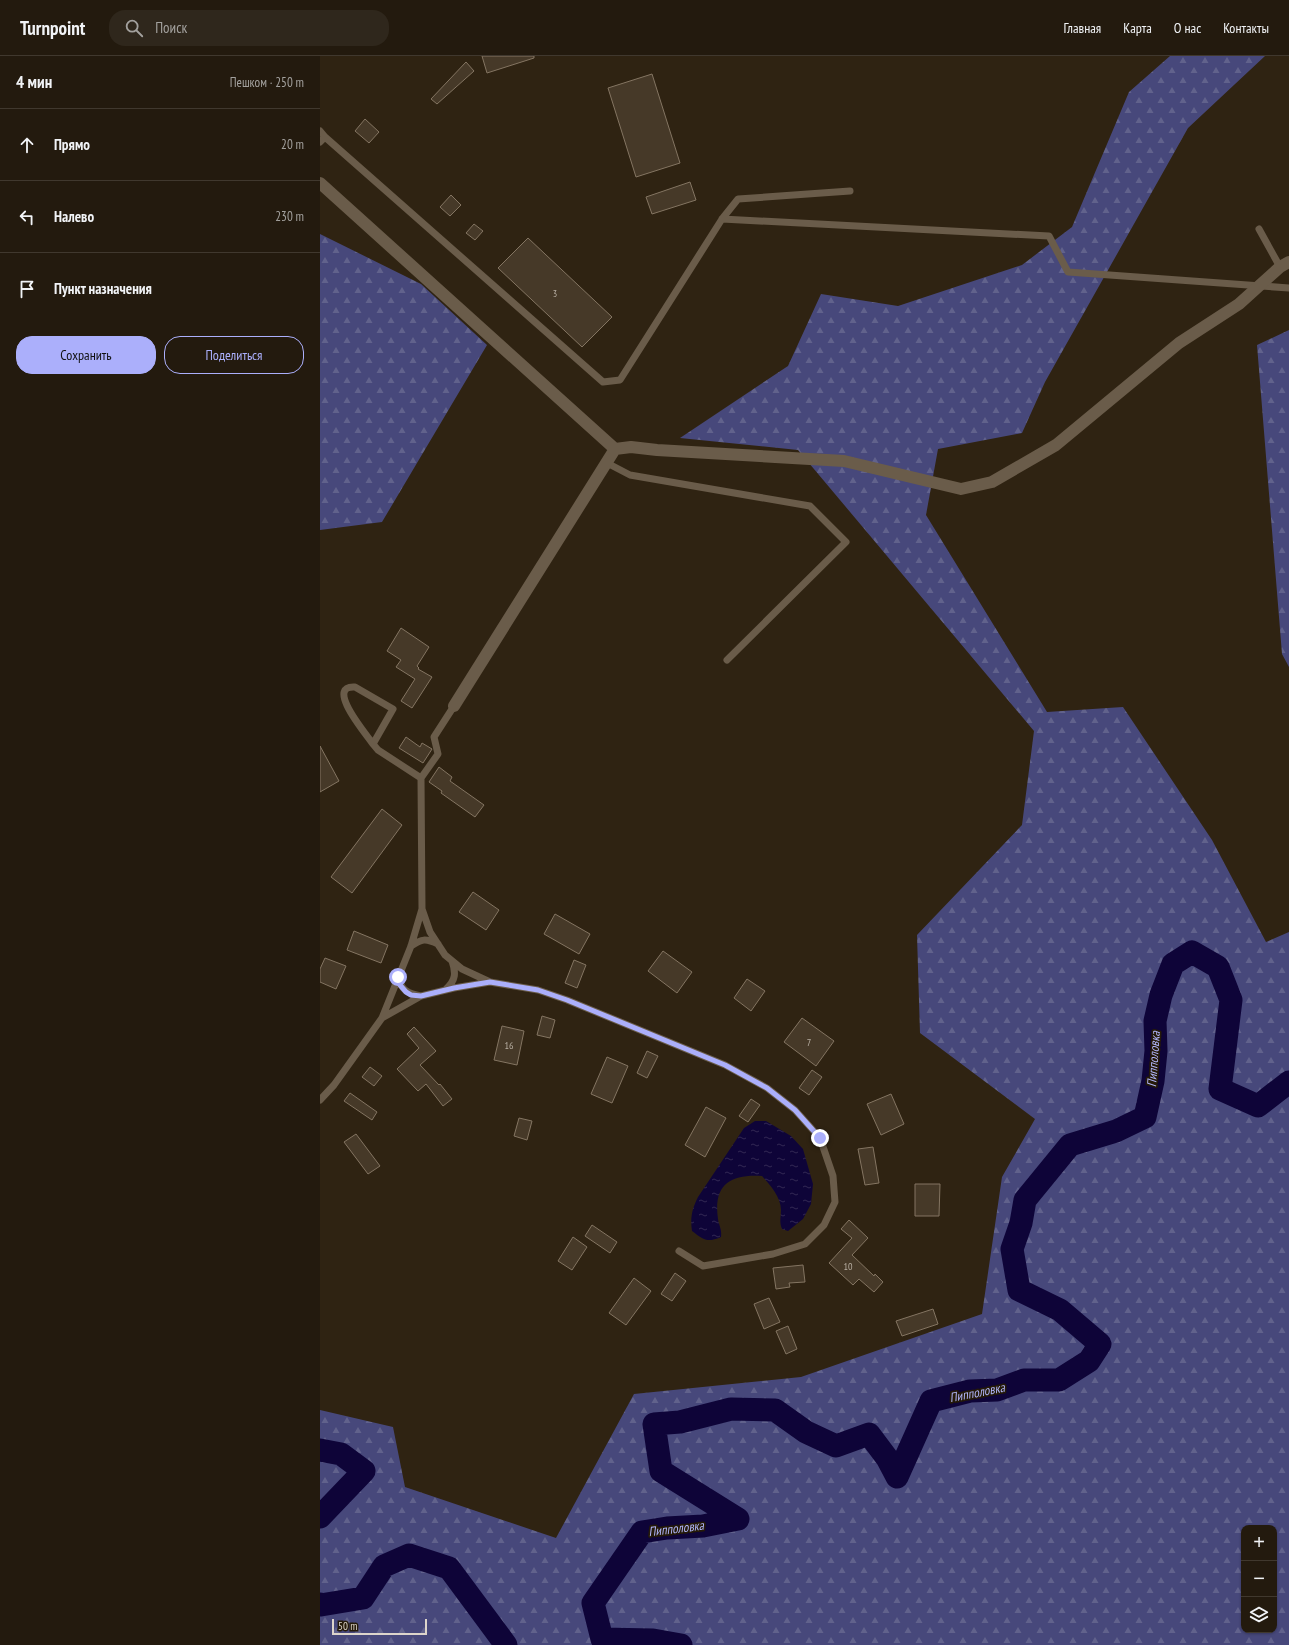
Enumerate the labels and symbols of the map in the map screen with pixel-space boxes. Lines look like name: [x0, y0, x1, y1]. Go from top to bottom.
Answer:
house number: 3: [553, 287, 557, 300]
route start: [389, 968, 407, 986]
water label: Пипполовка: [1143, 1030, 1164, 1087]
house number: 7: [807, 1036, 811, 1049]
house number: 16: [505, 1039, 514, 1052]
route end: [811, 1129, 829, 1147]
house number: 10: [844, 1260, 853, 1273]
water label: Пипполовка: [948, 1379, 1007, 1406]
water label: Пипполовка: [647, 1517, 706, 1540]
scale bar: [332, 1617, 427, 1636]

